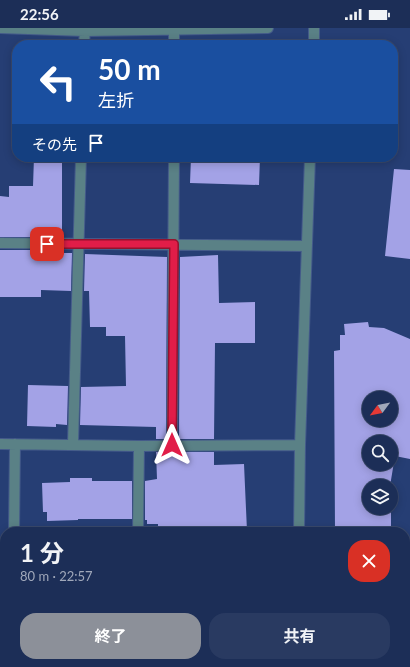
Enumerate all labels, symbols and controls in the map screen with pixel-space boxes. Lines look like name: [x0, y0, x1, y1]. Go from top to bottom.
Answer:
text: 22:56: [20, 5, 59, 23]
text: 50 m: [98, 52, 161, 86]
icon: left: [32, 56, 84, 108]
text: 左折: [98, 89, 134, 111]
icon: arrive: [85, 132, 107, 154]
text: その先: [32, 135, 77, 153]
pin: [30, 227, 64, 261]
icon: arrive: [36, 233, 58, 255]
north arrow: [362, 391, 398, 427]
map controls: [362, 391, 398, 515]
position arrow: [151, 424, 193, 466]
button: search: [362, 435, 398, 471]
button: layers: [362, 479, 398, 515]
text: 1 分: [20, 538, 64, 567]
button: close: [348, 540, 390, 582]
text: 80 m · 22:57: [20, 568, 93, 584]
button: 終了: [20, 613, 201, 659]
button: 共有: [209, 613, 390, 659]

